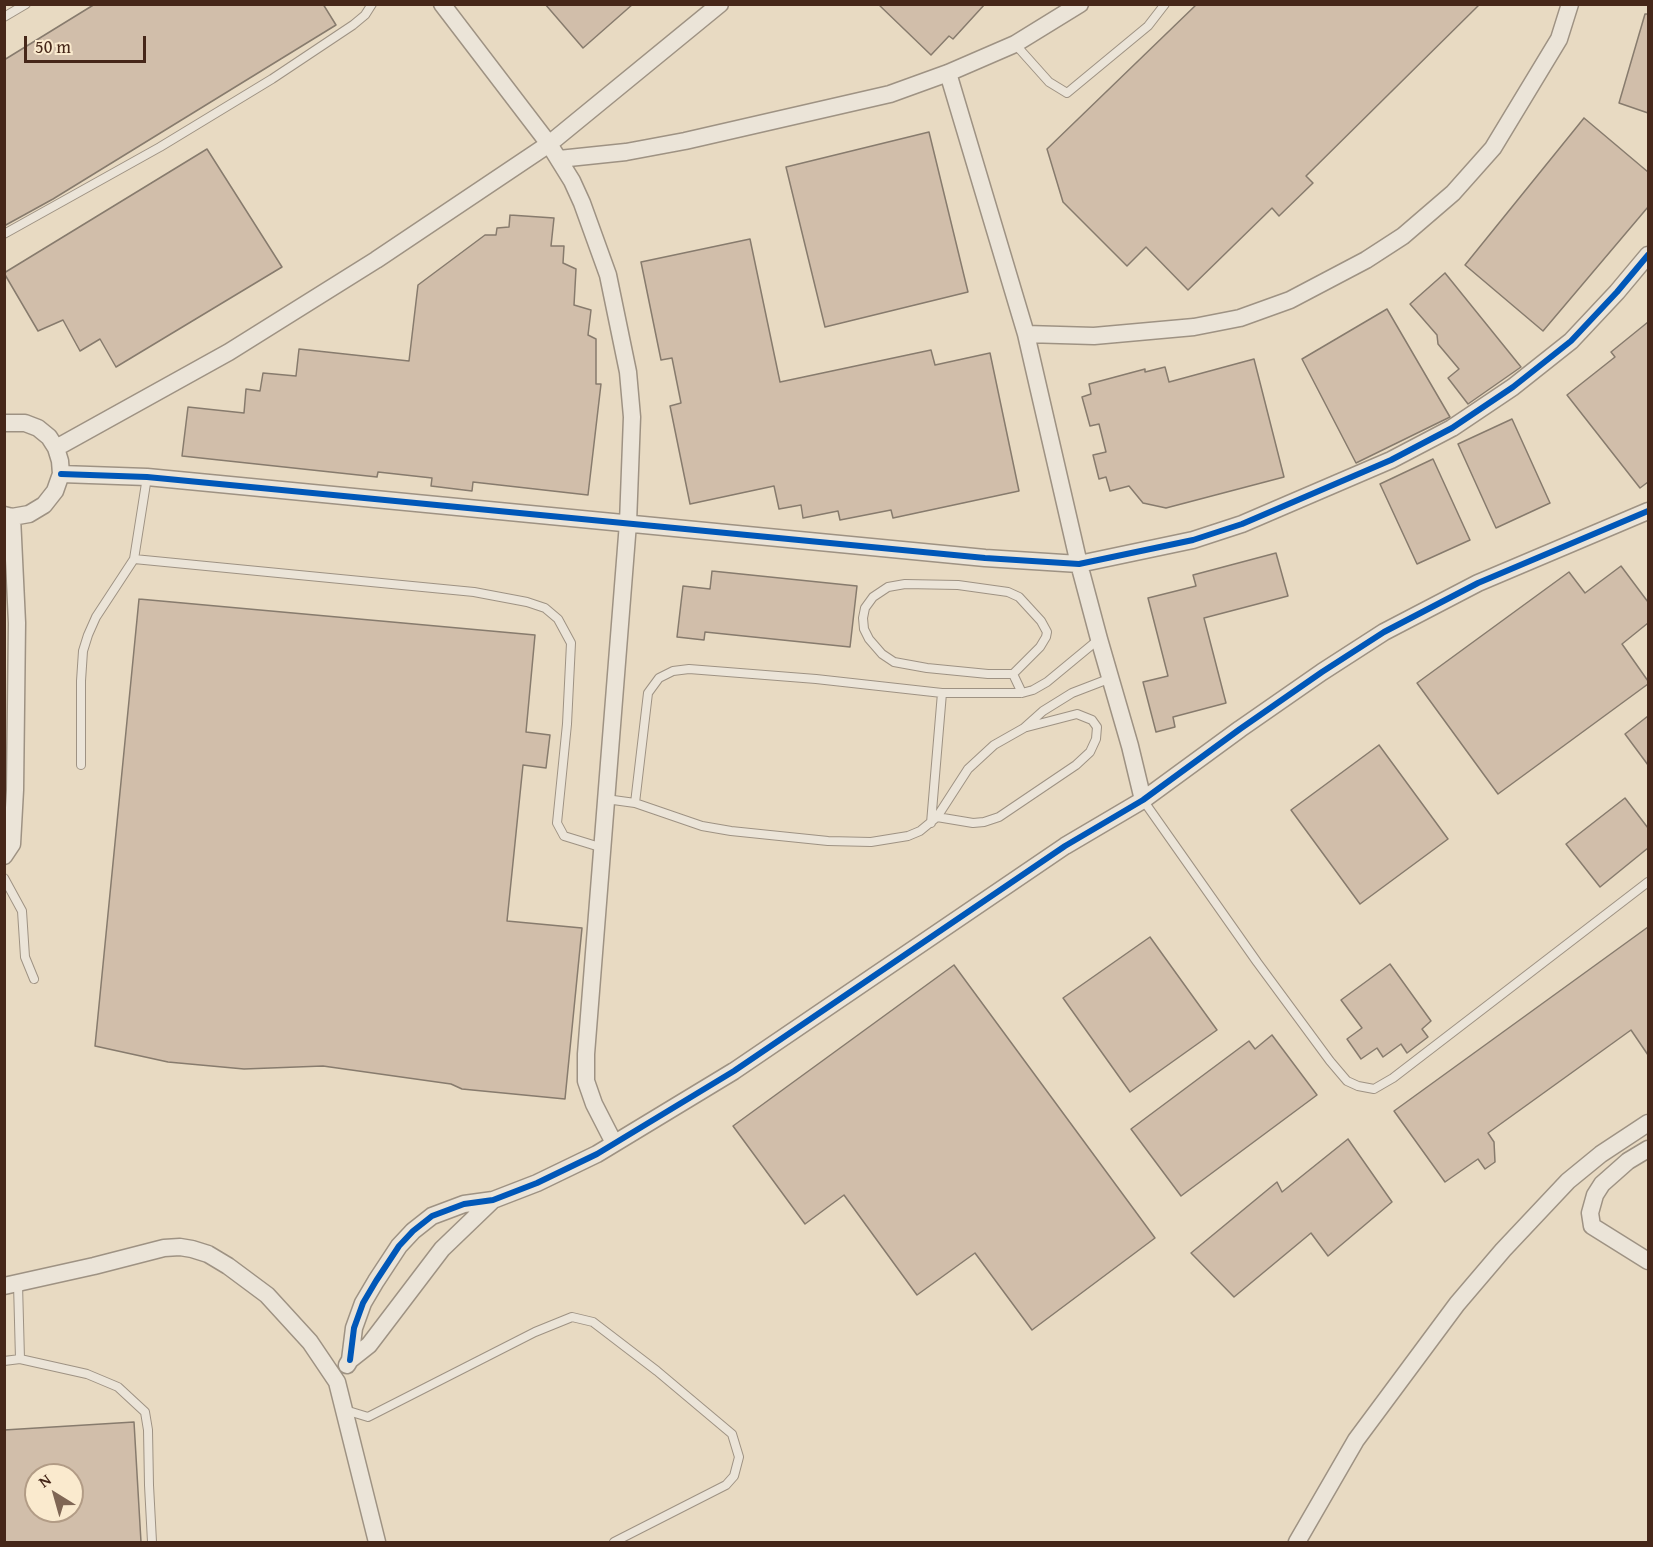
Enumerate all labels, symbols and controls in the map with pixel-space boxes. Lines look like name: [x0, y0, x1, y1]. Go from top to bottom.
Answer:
scale bar: [27, 24, 148, 62]
text: 50 m: [35, 33, 71, 60]
north arrow: [24, 1463, 84, 1523]
text: N: [33, 1467, 56, 1493]

